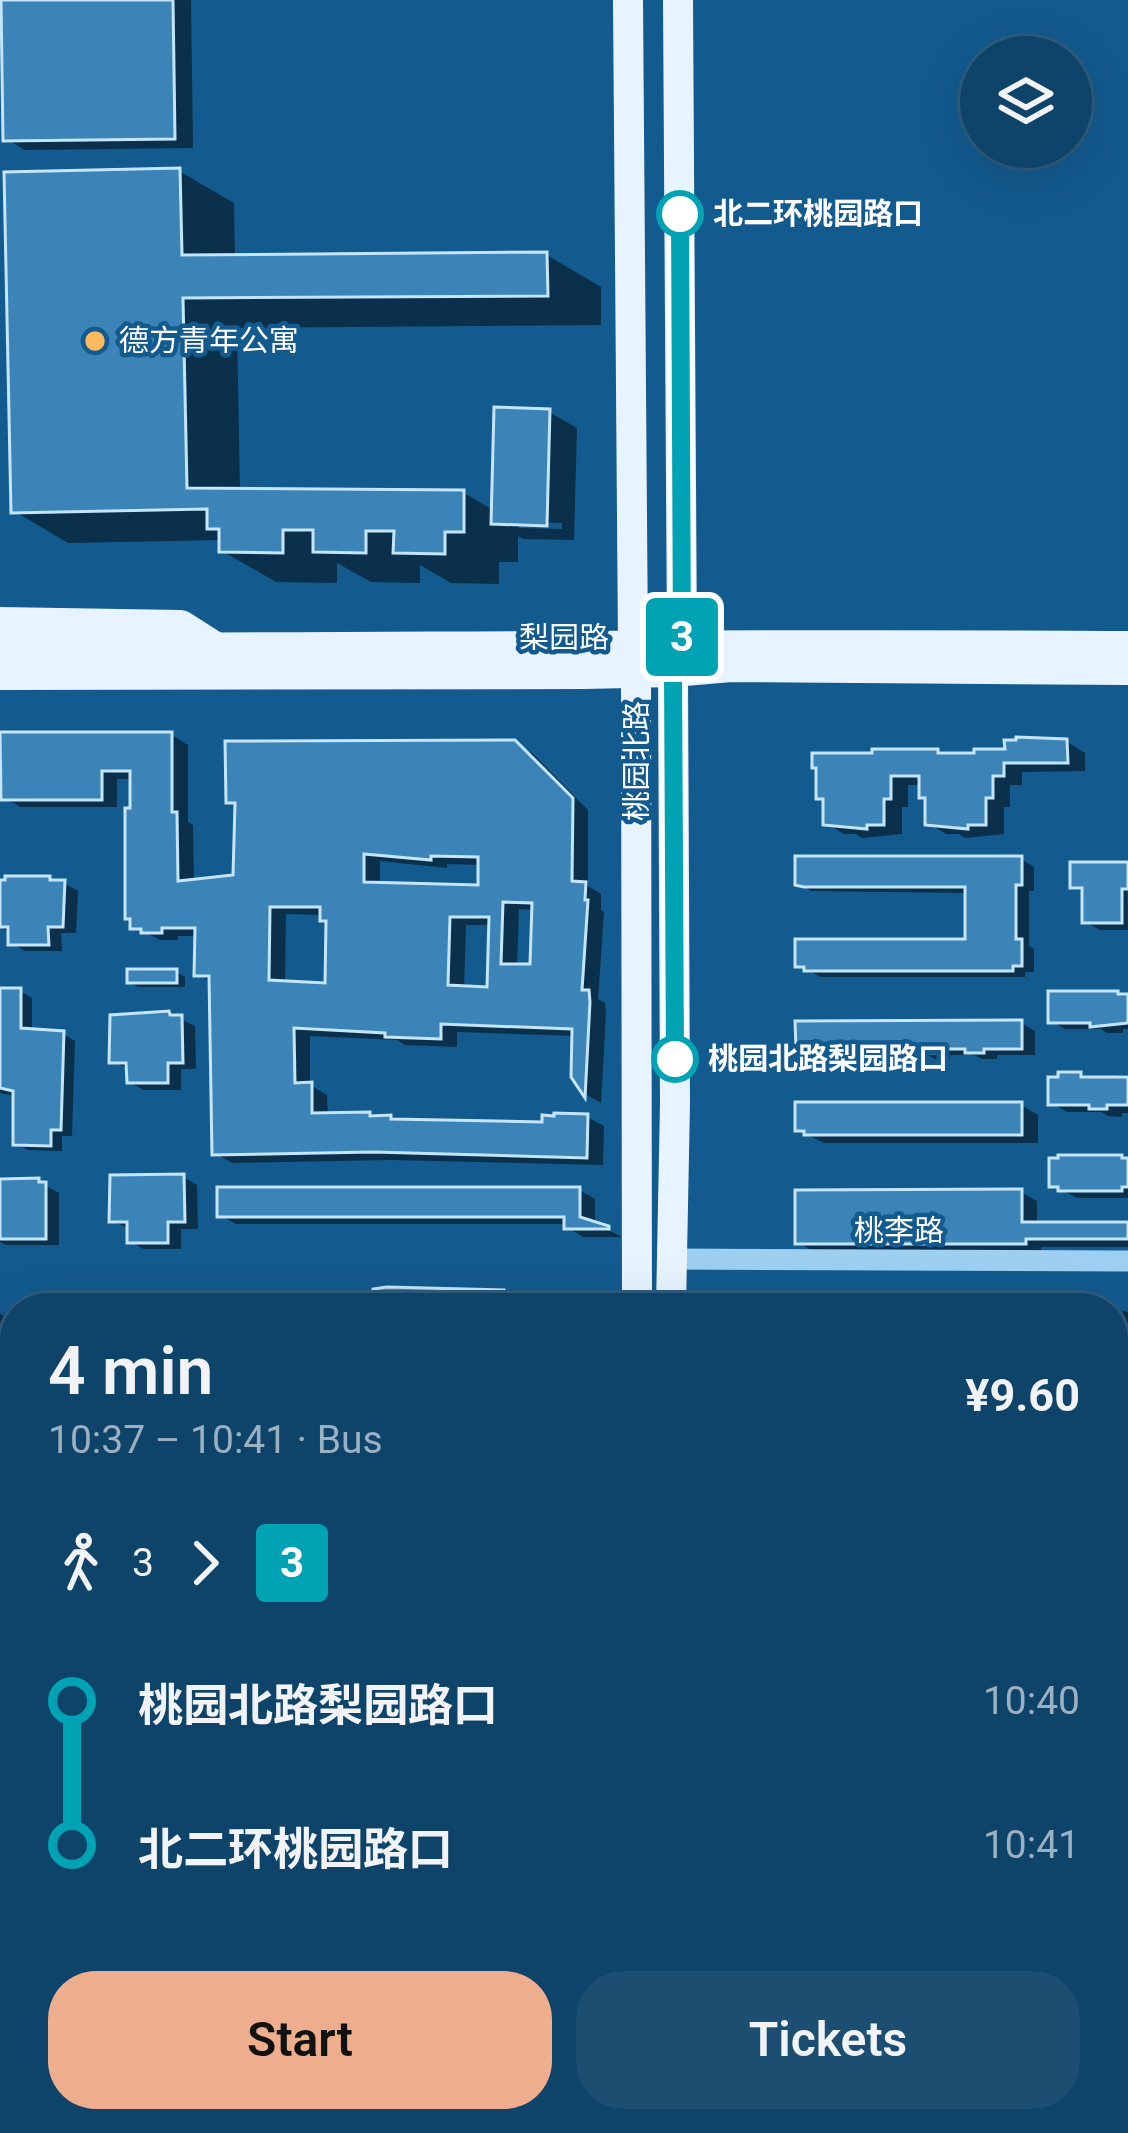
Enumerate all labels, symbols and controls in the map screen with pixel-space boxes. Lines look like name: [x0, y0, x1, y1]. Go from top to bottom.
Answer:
map controls: [960, 36, 1092, 168]
button: layers: [960, 36, 1092, 168]
marker: 北二环桃园路口: [658, 192, 702, 236]
place label: 北二环桃园路口: [713, 196, 923, 231]
place label: 德方青年公寓: [119, 323, 299, 358]
marker: 德方青年公寓: [82, 328, 108, 354]
line badge: 3: [643, 598, 721, 676]
text: 3: [670, 612, 694, 661]
street label: 梨园路: [519, 620, 609, 655]
street label: 桃园北路: [619, 701, 654, 821]
marker: 桃园北路梨园路口: [653, 1037, 697, 1081]
place label: 桃园北路梨园路口: [708, 1041, 948, 1076]
street label: 桃李路: [854, 1213, 944, 1248]
text: 4 min: [48, 1333, 213, 1410]
text: ¥9.60: [965, 1369, 1080, 1422]
text: 10:37 – 10:41 · Bus: [48, 1417, 383, 1463]
icon: walk: [48, 1530, 114, 1596]
icon: forward: [172, 1530, 238, 1596]
text: 3: [280, 1538, 304, 1587]
text: 3: [132, 1540, 154, 1586]
text: 10:40: [983, 1678, 1080, 1724]
text: 桃园北路梨园路口: [138, 1679, 498, 1732]
text: 10:41: [983, 1822, 1080, 1868]
text: 北二环桃园路口: [138, 1823, 453, 1876]
button: Start: [48, 1971, 552, 2109]
button: Tickets: [576, 1971, 1080, 2109]

